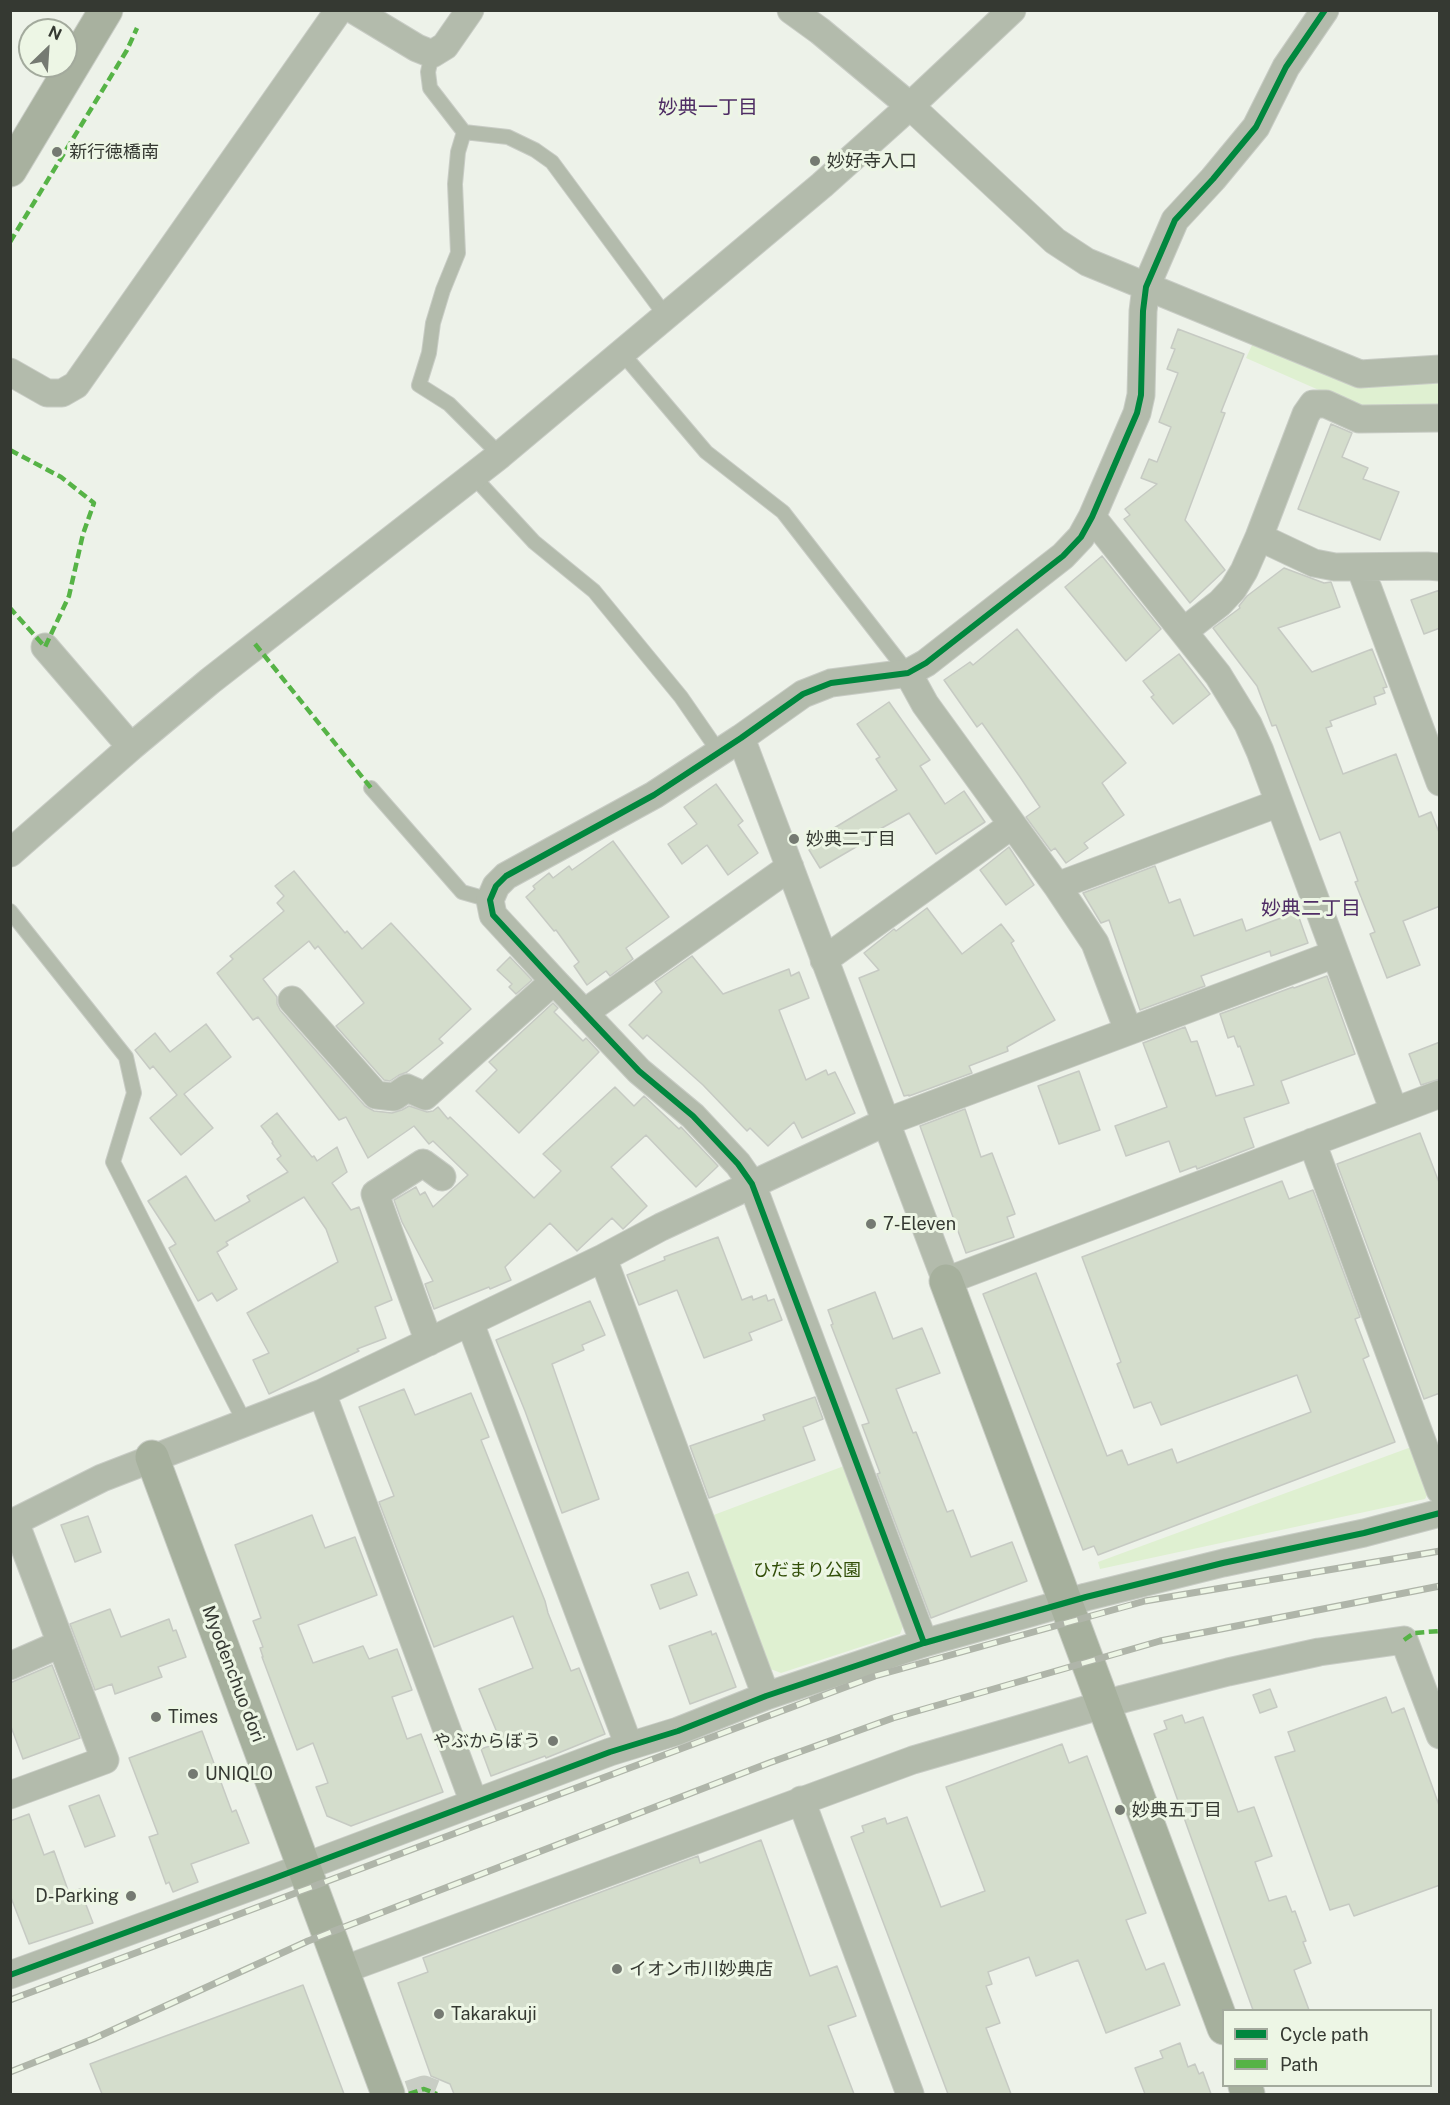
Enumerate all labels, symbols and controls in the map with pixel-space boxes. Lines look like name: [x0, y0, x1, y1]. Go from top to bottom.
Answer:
north arrow: [18, 18, 78, 78]
text: N: [45, 22, 65, 44]
district label: 妙典一丁目: [658, 96, 758, 120]
place label: 新行徳橋南: [69, 141, 159, 163]
marker: 新行徳橋南: [50, 145, 64, 159]
place label: 妙好寺入口: [827, 150, 917, 172]
marker: 妙好寺入口: [808, 154, 822, 168]
place label: 妙典二丁目: [806, 828, 896, 850]
marker: 妙典二丁目: [787, 832, 801, 846]
district label: 妙典二丁目: [1261, 897, 1361, 921]
place label: 7-Eleven: [883, 1213, 956, 1235]
marker: 7-Eleven: [864, 1217, 878, 1231]
park label: ひだまり公園: [753, 1559, 861, 1581]
street label: Myodenchuo dori: [197, 1603, 269, 1745]
place label: Times: [168, 1706, 218, 1728]
marker: Times: [149, 1710, 163, 1724]
place label: やぶからぼう: [433, 1730, 541, 1752]
marker: やぶからぼう: [546, 1734, 560, 1748]
place label: UNIQLO: [205, 1763, 273, 1785]
marker: UNIQLO: [186, 1767, 200, 1781]
place label: 妙典五丁目: [1132, 1799, 1222, 1821]
marker: 妙典五丁目: [1113, 1803, 1127, 1817]
place label: D-Parking: [35, 1885, 119, 1907]
marker: D-Parking: [124, 1889, 138, 1903]
place label: イオン市川妙典店: [629, 1958, 773, 1980]
marker: イオン市川妙典店: [610, 1962, 624, 1976]
place label: Takarakuji: [451, 2003, 537, 2025]
marker: Takarakuji: [432, 2007, 446, 2021]
legend: [1222, 2009, 1432, 2087]
text: Cycle path: [1280, 2024, 1369, 2045]
text: Path: [1280, 2054, 1318, 2075]

